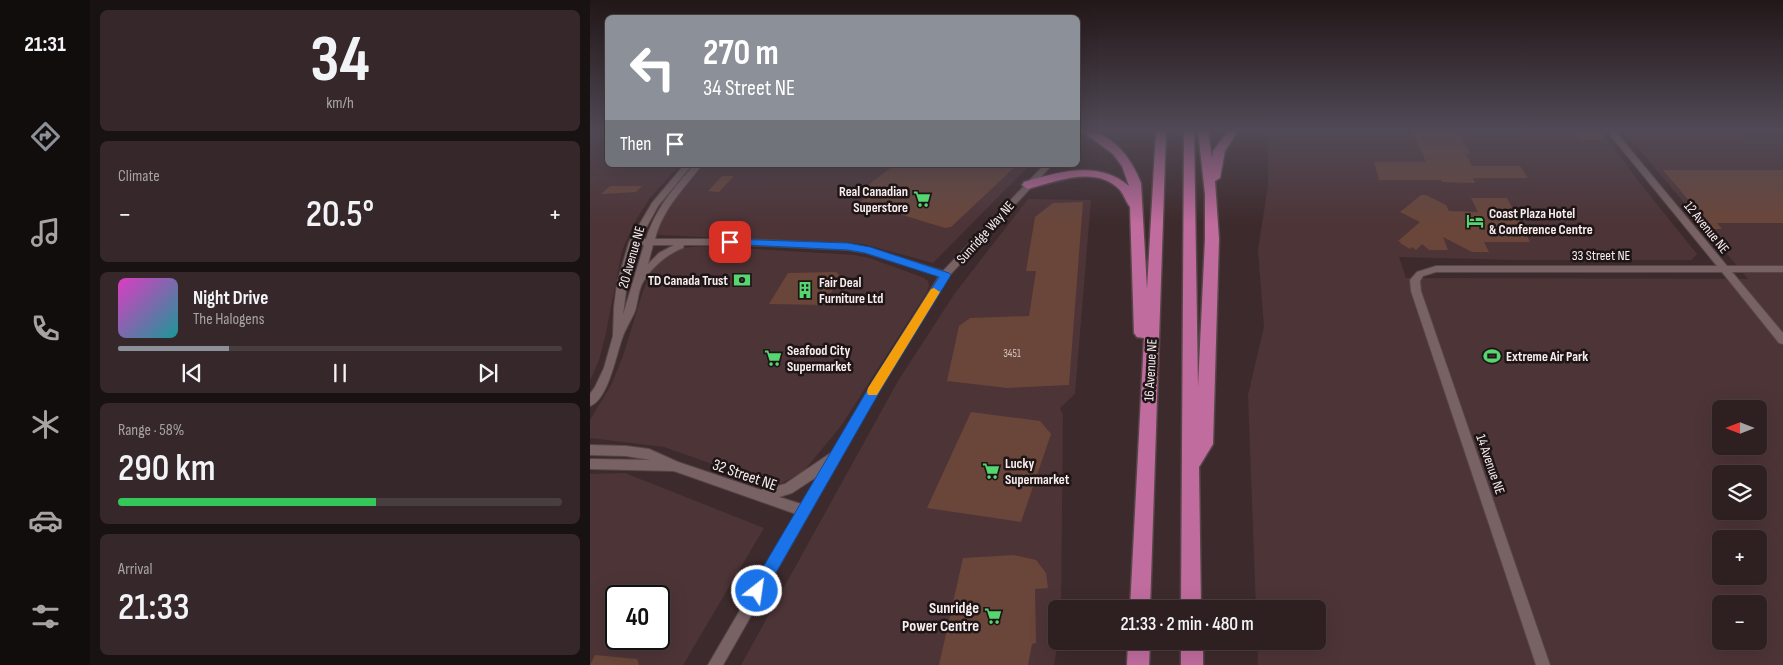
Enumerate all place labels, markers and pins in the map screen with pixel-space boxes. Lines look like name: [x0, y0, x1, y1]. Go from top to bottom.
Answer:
place label: Real Canadian Superstore: [839, 183, 908, 216]
supermarket icon: Real Canadian Superstore: [912, 189, 932, 209]
place label: Coast Plaza Hotel & Conference Centre: [1489, 205, 1593, 238]
hotel icon: Coast Plaza Hotel & Conference Centre: [1465, 211, 1485, 231]
pin: [709, 221, 751, 263]
bank icon: TD Canada Trust: [732, 270, 752, 290]
place label: TD Canada Trust: [648, 272, 728, 289]
place label: Fair Deal Furniture Ltd: [819, 274, 883, 307]
building icon: Fair Deal Furniture Ltd: [795, 280, 815, 300]
place label: Seafood City Supermarket: [787, 342, 852, 375]
sports icon: Extreme Air Park: [1482, 346, 1502, 366]
supermarket icon: Seafood City Supermarket: [763, 348, 783, 368]
place label: Extreme Air Park: [1506, 348, 1588, 365]
place label: Lucky Supermarket: [1005, 455, 1070, 488]
supermarket icon: Lucky Supermarket: [981, 461, 1001, 481]
place label: Sunridge Power Centre: [902, 599, 979, 636]
supermarket icon: Sunridge Power Centre: [983, 606, 1003, 626]

